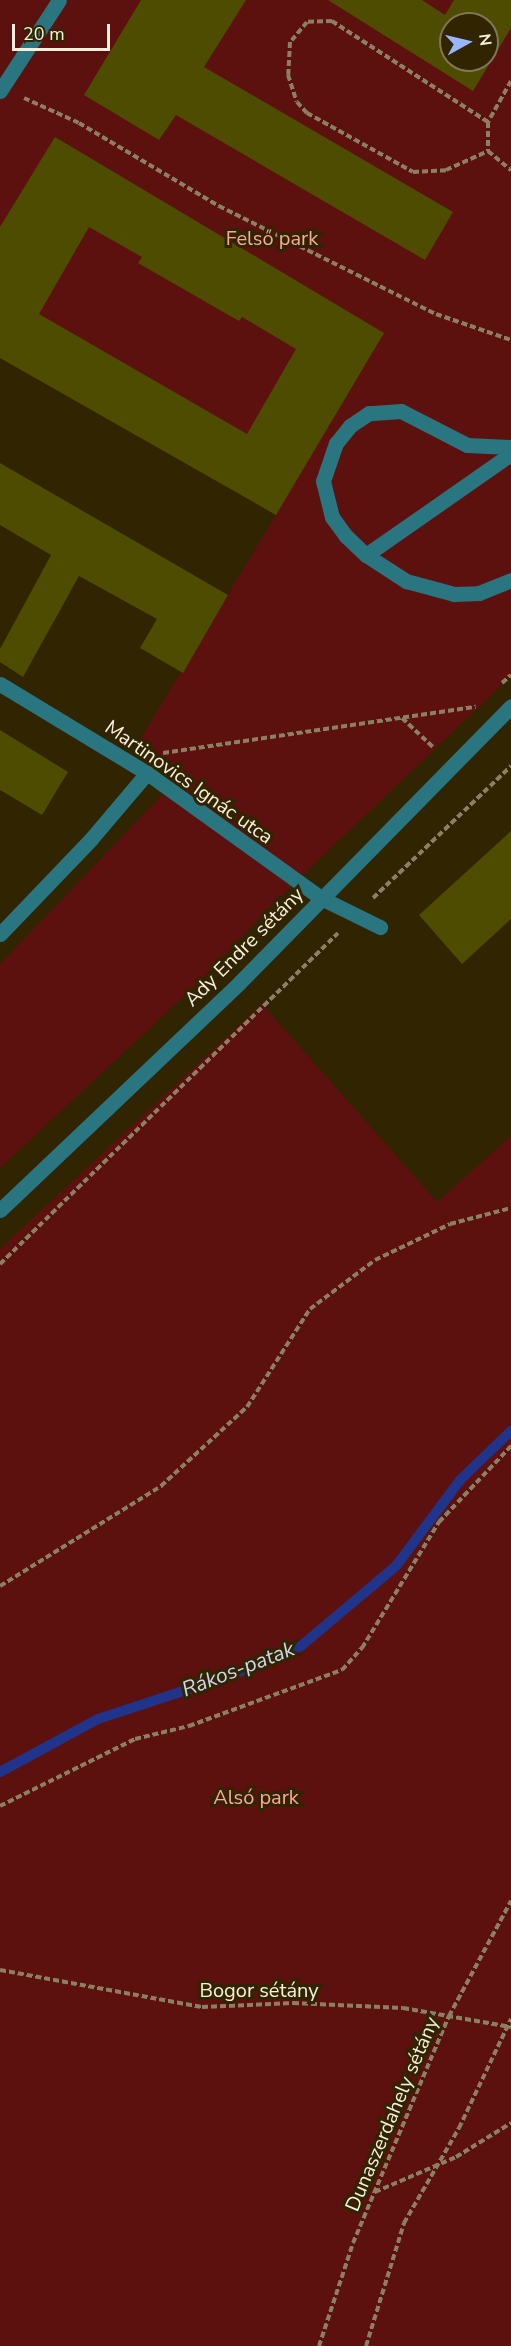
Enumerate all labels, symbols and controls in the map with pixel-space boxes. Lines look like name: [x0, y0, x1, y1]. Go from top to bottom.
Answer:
scale bar: [15, 12, 112, 50]
north arrow: [439, 12, 499, 72]
text: 20 m: [23, 22, 65, 46]
text: N: [473, 32, 497, 47]
park label: Felső park: [226, 226, 318, 250]
street label: Martinovics Ignác utca: [100, 715, 278, 849]
street label: Ady Endre sétány: [179, 882, 309, 1012]
water label: Rákos-patak: [178, 1636, 298, 1702]
park label: Alsó park: [213, 1785, 299, 1809]
street label: Bogor sétány: [199, 1978, 319, 2002]
street label: Dunaszerdahely sétány: [340, 2013, 444, 2215]

